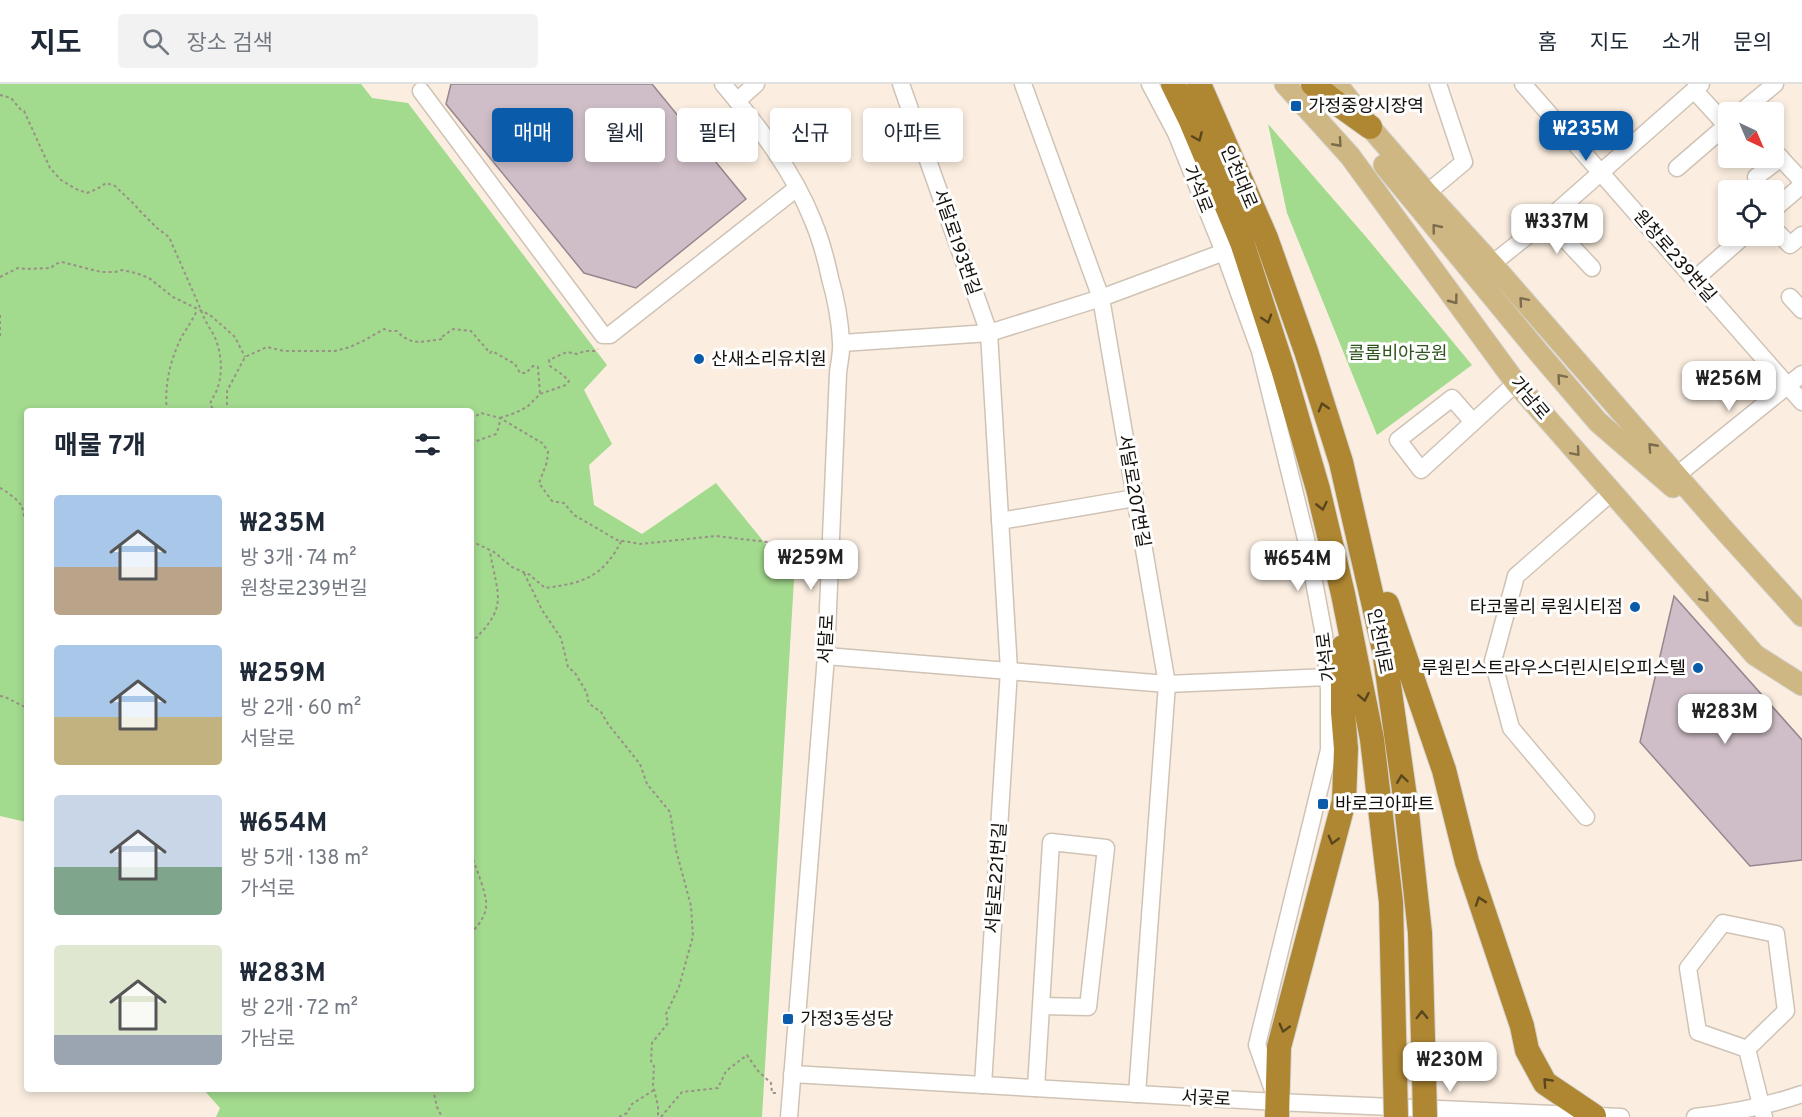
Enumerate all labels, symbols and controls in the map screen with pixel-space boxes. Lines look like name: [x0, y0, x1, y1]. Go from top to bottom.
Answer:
search box: [118, 14, 538, 68]
icon: search: [139, 25, 172, 58]
text: 지도: [30, 27, 82, 63]
text: 홈: [1538, 30, 1557, 57]
text: 지도: [1590, 30, 1629, 57]
text: 소개: [1662, 30, 1700, 57]
text: 문의: [1733, 30, 1772, 57]
text: 장소 검색: [187, 31, 273, 58]
place label: 가정중앙시장역: [1308, 96, 1424, 119]
marker: 가정중앙시장역: [1289, 99, 1303, 113]
north arrow: [1718, 102, 1784, 168]
map controls: [1718, 102, 1784, 246]
chip: 매매: [492, 108, 573, 162]
chip: 월세: [585, 108, 665, 162]
chip: 필터: [677, 108, 758, 162]
chip: 신규: [770, 108, 851, 162]
chip: 아파트: [863, 108, 963, 162]
pin: ₩235M: [1544, 111, 1628, 162]
text: ₩235M: [1553, 117, 1619, 143]
one-way arrow: [1191, 131, 1203, 142]
one-way arrow: [1331, 136, 1342, 147]
street label: 인천대로: [1214, 143, 1261, 213]
street label: 가석로: [1177, 162, 1217, 217]
button: locate: [1718, 180, 1784, 246]
street label: 서달로193번길: [927, 186, 985, 299]
pin: ₩337M: [1515, 204, 1599, 255]
street label: 원창로239번길: [1627, 206, 1720, 308]
text: ₩337M: [1525, 210, 1589, 236]
one-way arrow: [1432, 224, 1443, 235]
one-way arrow: [1447, 293, 1458, 304]
one-way arrow: [1519, 297, 1530, 308]
one-way arrow: [1260, 313, 1272, 324]
park label: 콜롬비아공원: [1348, 343, 1448, 366]
place label: 산새소리유치원: [711, 349, 827, 372]
marker: 산새소리유치원: [692, 352, 706, 366]
pin: ₩256M: [1687, 361, 1771, 412]
text: ₩256M: [1696, 367, 1762, 393]
street label: 가남로: [1504, 373, 1554, 425]
one-way arrow: [1557, 374, 1568, 385]
one-way arrow: [1318, 402, 1331, 413]
icon: filters: [411, 428, 444, 461]
text: 매물 7개: [54, 431, 146, 464]
street label: 서달로207번길: [1111, 433, 1154, 550]
one-way arrow: [1648, 443, 1659, 454]
one-way arrow: [1569, 445, 1580, 456]
one-way arrow: [1315, 501, 1328, 511]
text: ₩235M: [240, 508, 326, 541]
icon: home: [102, 519, 174, 591]
pin: ₩259M: [769, 540, 853, 591]
pin: ₩654M: [1256, 541, 1340, 592]
text: 방 3개 · 74 m²: [240, 546, 356, 572]
text: ₩259M: [778, 546, 844, 572]
text: ₩654M: [1264, 547, 1332, 573]
text: 원창로239번길: [240, 577, 368, 603]
one-way arrow: [1698, 592, 1709, 602]
place label: 타코몰리 루원시티점: [1470, 597, 1623, 620]
marker: 타코몰리 루원시티점: [1628, 600, 1642, 614]
street label: 인천대로: [1361, 607, 1396, 676]
street label: 서달로: [815, 614, 840, 664]
street label: 가석로: [1313, 631, 1342, 683]
text: ₩259M: [240, 658, 326, 691]
place label: 루원린스트라우스더린시티오피스텔: [1421, 658, 1686, 681]
marker: 루원린스트라우스더린시티오피스텔: [1691, 661, 1705, 675]
icon: home: [102, 669, 174, 741]
one-way arrow: [1357, 691, 1370, 701]
pin: ₩283M: [1683, 694, 1767, 745]
text: 방 2개 · 60 m²: [240, 696, 361, 722]
text: ₩283M: [1692, 700, 1758, 726]
text: 서달로: [240, 727, 295, 753]
one-way arrow: [1397, 774, 1409, 784]
place label: 바로크아파트: [1335, 794, 1434, 817]
marker: 바로크아파트: [1316, 797, 1330, 811]
text: ₩654M: [240, 808, 327, 841]
icon: home: [102, 819, 174, 891]
street label: 서달로221번길: [982, 822, 1013, 935]
one-way arrow: [1328, 835, 1341, 845]
text: 방 5개 · 138 m²: [240, 846, 368, 872]
text: 가석로: [240, 877, 295, 903]
one-way arrow: [1475, 896, 1487, 907]
text: ₩283M: [240, 958, 326, 991]
icon: home: [102, 969, 174, 1041]
text: 방 2개 · 72 m²: [240, 996, 358, 1022]
place label: 가정3동성당: [800, 1009, 894, 1032]
one-way arrow: [1416, 1011, 1428, 1020]
marker: 가정3동성당: [781, 1012, 795, 1026]
one-way arrow: [1279, 1023, 1291, 1033]
text: 가남로: [240, 1027, 295, 1053]
pin: ₩230M: [1408, 1042, 1492, 1093]
text: ₩230M: [1417, 1048, 1483, 1074]
one-way arrow: [1543, 1079, 1554, 1089]
street label: 서곶로: [1181, 1087, 1231, 1112]

